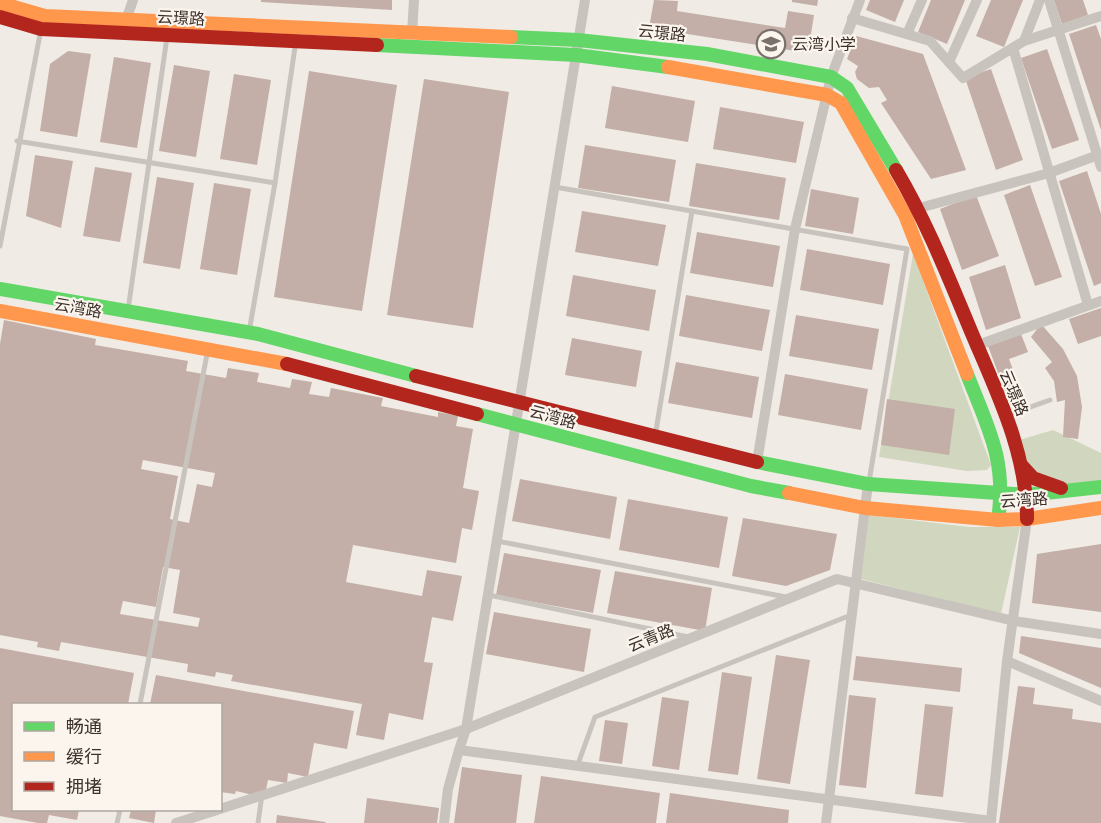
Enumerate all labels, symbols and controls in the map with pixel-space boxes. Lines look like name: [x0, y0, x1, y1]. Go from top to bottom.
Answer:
street label: 云璟路: [157, 7, 205, 29]
street label: 云璟路: [637, 21, 687, 45]
school or university icon: 云湾小学: [755, 28, 787, 60]
place label: 云湾小学: [792, 35, 856, 54]
street label: 云湾路: [53, 294, 103, 322]
street label: 云璟路: [996, 367, 1032, 419]
street label: 云湾路: [527, 402, 579, 432]
street label: 云湾路: [999, 489, 1049, 511]
street label: 云青路: [625, 620, 677, 656]
legend: [12, 703, 222, 811]
text: 畅通: [66, 716, 102, 738]
text: 缓行: [66, 746, 102, 768]
text: 拥堵: [66, 776, 102, 798]

